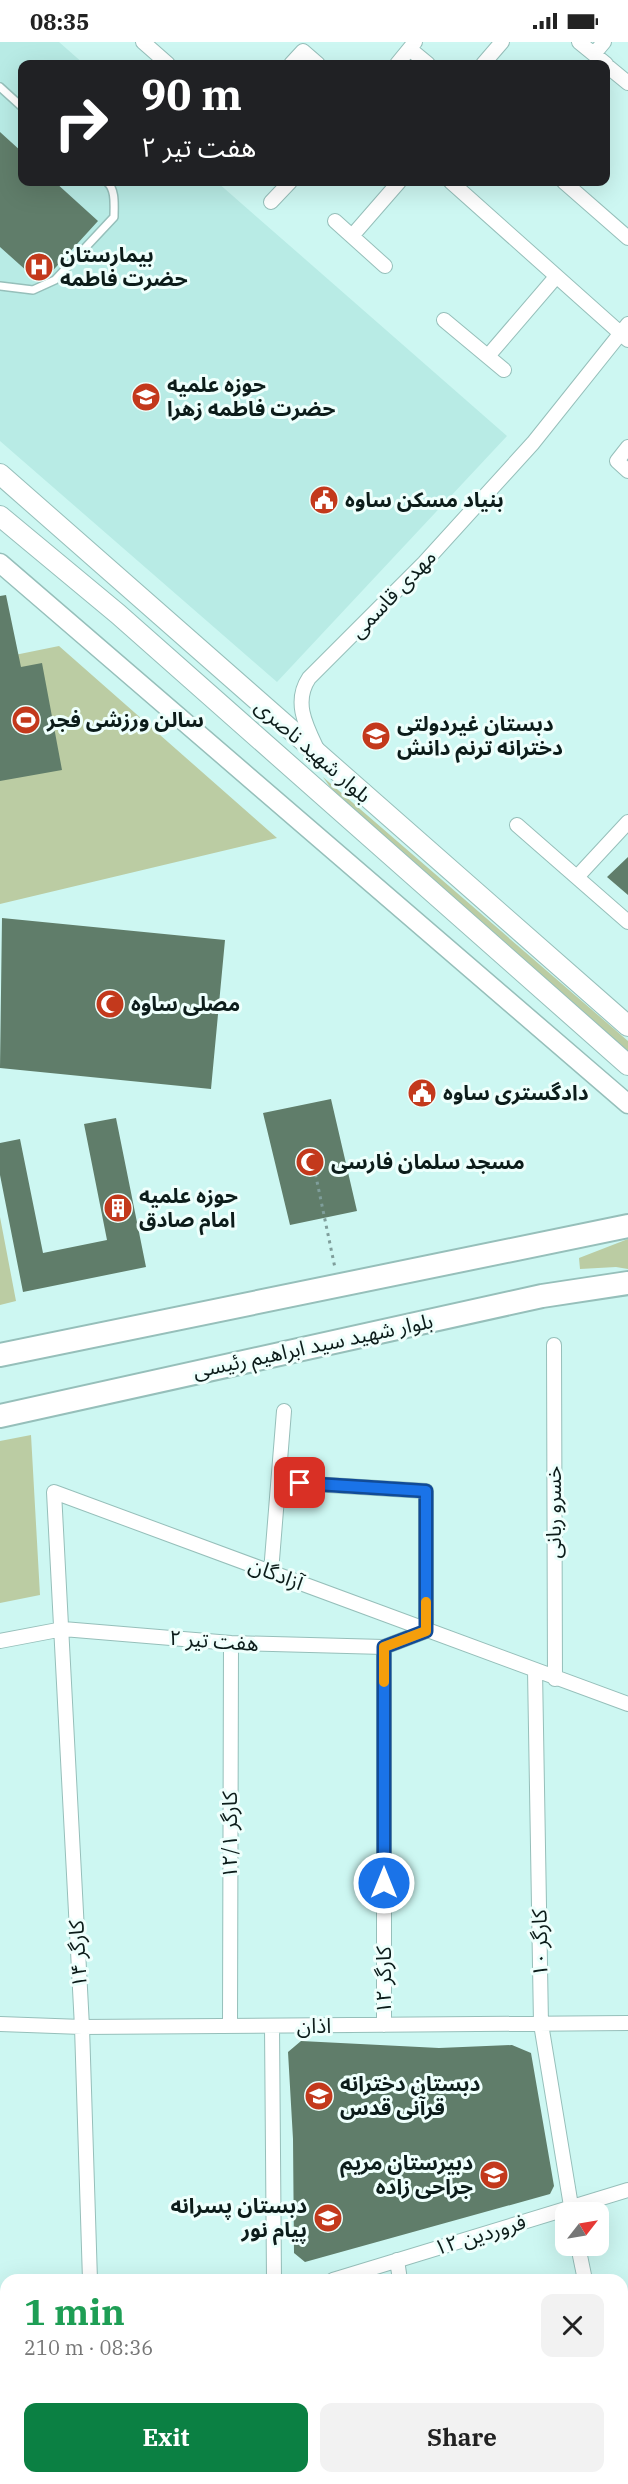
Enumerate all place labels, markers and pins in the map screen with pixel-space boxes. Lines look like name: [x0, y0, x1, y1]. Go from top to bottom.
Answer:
place label: بیمارستان حضرت فاطمه: [60, 240, 188, 292]
hospital icon: بیمارستان حضرت فاطمه: [23, 251, 55, 283]
place label: حوزه علمیه حضرت فاطمه زهرا: [167, 370, 335, 422]
school or university icon: حوزه علمیه حضرت فاطمه زهرا: [130, 381, 162, 413]
public building icon: بنیاد مسکن ساوه: [308, 484, 340, 516]
place label: بنیاد مسکن ساوه: [345, 485, 504, 513]
sports icon: سالن ورزشی فجر: [10, 704, 42, 736]
place label: سالن ورزشی فجر: [46, 705, 204, 733]
place label: دبستان غیردولتی دخترانه ترنم دانش: [397, 709, 563, 763]
school or university icon: دبستان غیردولتی دخترانه ترنم دانش: [360, 720, 392, 752]
mosque icon: مصلی ساوه: [94, 988, 126, 1020]
place label: مصلی ساوه: [131, 989, 240, 1017]
public building icon: دادگستری ساوه: [406, 1077, 438, 1109]
place label: دادگستری ساوه: [443, 1078, 589, 1106]
mosque icon: مسجد سلمان فارسی: [294, 1146, 326, 1178]
place label: مسجد سلمان فارسی: [331, 1147, 525, 1175]
place label: حوزه علمیه امام صادق: [139, 1181, 238, 1236]
building icon: حوزه علمیه امام صادق: [102, 1192, 134, 1224]
pin: [274, 1457, 325, 1508]
place label: دبستان دخترانه قرآنی قدس: [340, 2069, 480, 2121]
school or university icon: دبستان دخترانه قرآنی قدس: [303, 2080, 335, 2112]
place label: دبیرستان مریم جراحی زاده: [340, 2148, 473, 2200]
school or university icon: دبیرستان مریم جراحی زاده: [478, 2159, 510, 2191]
place label: دبستان پسرانه پیام نور: [170, 2191, 307, 2246]
school or university icon: دبستان پسرانه پیام نور: [312, 2202, 344, 2234]

